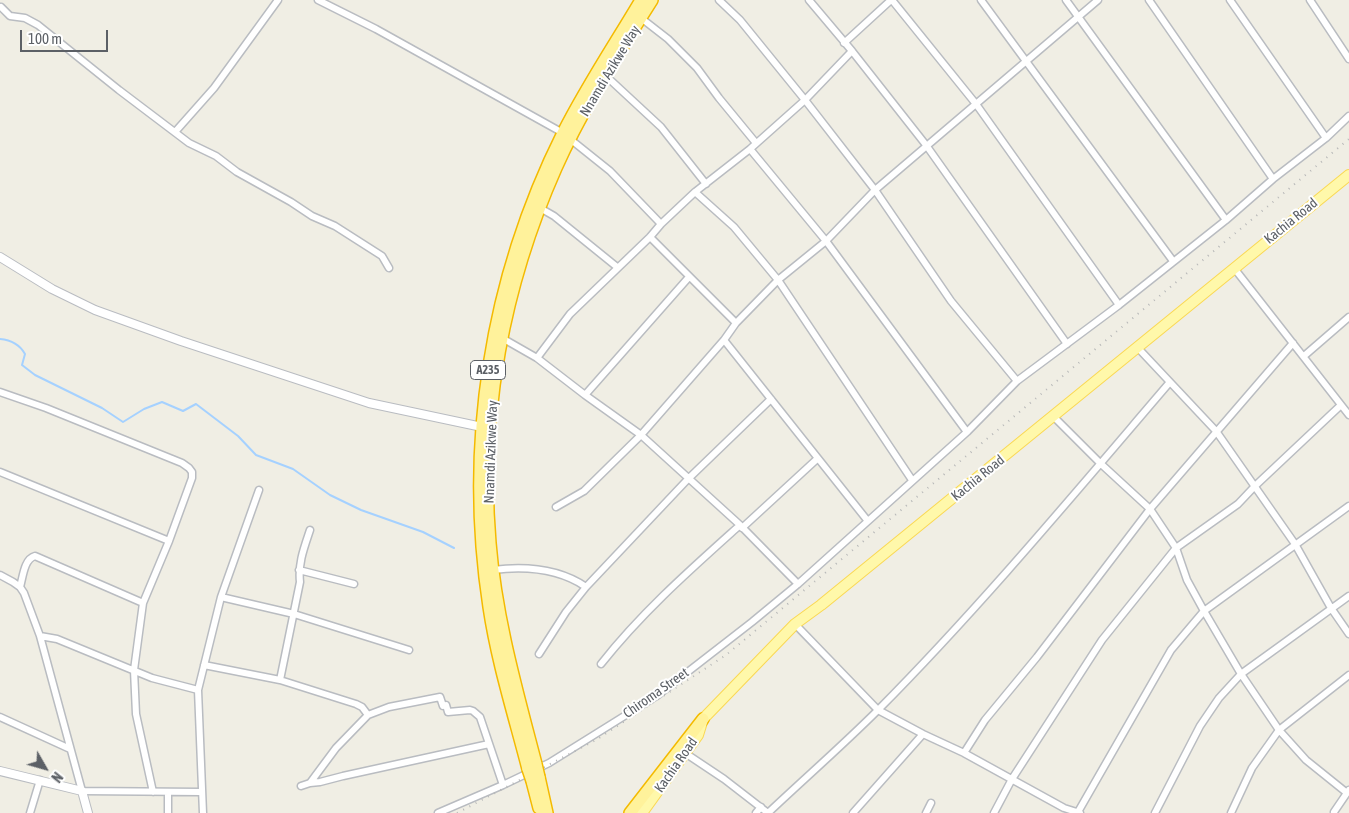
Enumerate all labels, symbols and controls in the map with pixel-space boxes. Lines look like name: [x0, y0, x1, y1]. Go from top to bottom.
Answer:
scale bar: [22, 20, 110, 52]
street label: Nnamdi Azikwe Way: [576, 22, 644, 120]
text: 100 m: [28, 30, 62, 47]
street label: Kachia Road: [1261, 195, 1321, 247]
road number: A235: [470, 360, 506, 380]
street label: Nnamdi Azikwe Way: [481, 400, 501, 504]
street label: Kachia Road: [948, 452, 1008, 504]
street label: Chiroma Street: [620, 664, 692, 722]
street label: Kachia Road: [651, 734, 701, 796]
north arrow: [20, 743, 70, 793]
text: N: [48, 769, 66, 785]

